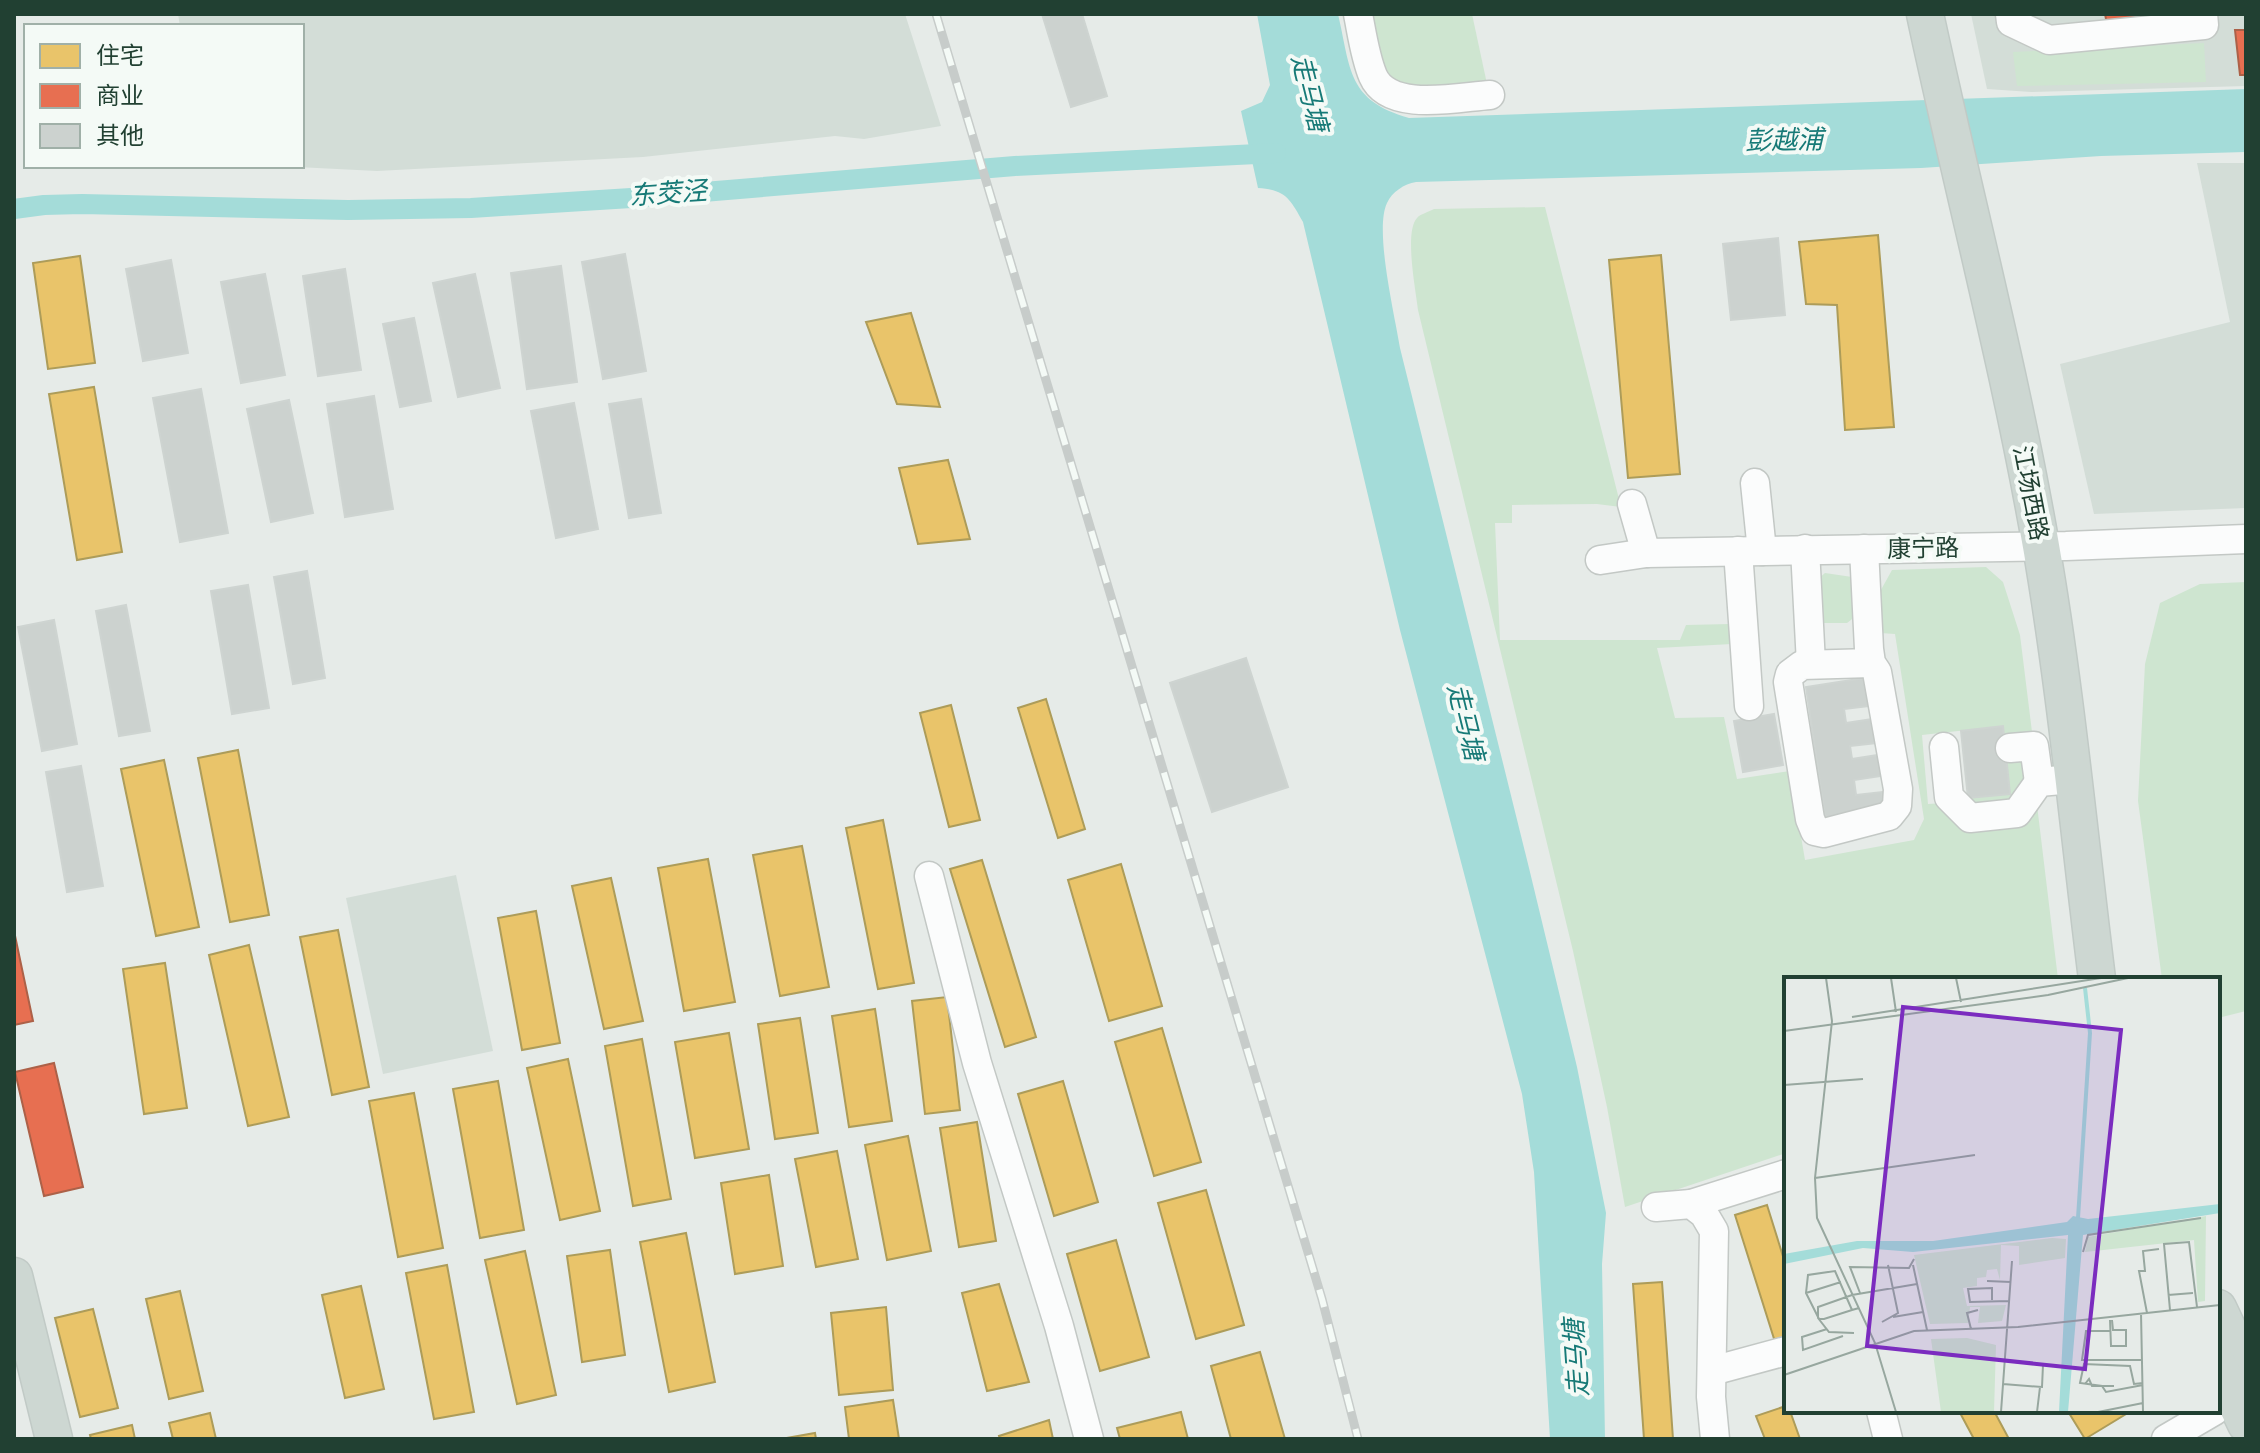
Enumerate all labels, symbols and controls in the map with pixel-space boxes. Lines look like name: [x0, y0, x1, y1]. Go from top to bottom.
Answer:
legend: [24, 24, 304, 168]
text: 住宅: [96, 42, 144, 69]
water label: 走马塘: [1286, 52, 1335, 138]
text: 商业: [96, 82, 144, 109]
text: 其他: [96, 122, 144, 149]
water label: 彭越浦: [1745, 124, 1827, 156]
water label: 东茭泾: [628, 175, 711, 211]
street label: 江场西路: [2009, 443, 2053, 543]
street label: 康宁路: [1887, 534, 1959, 562]
water label: 走马塘: [1442, 681, 1491, 767]
inset map: [1784, 977, 2220, 1413]
water label: 走马塘: [1558, 1314, 1594, 1398]

